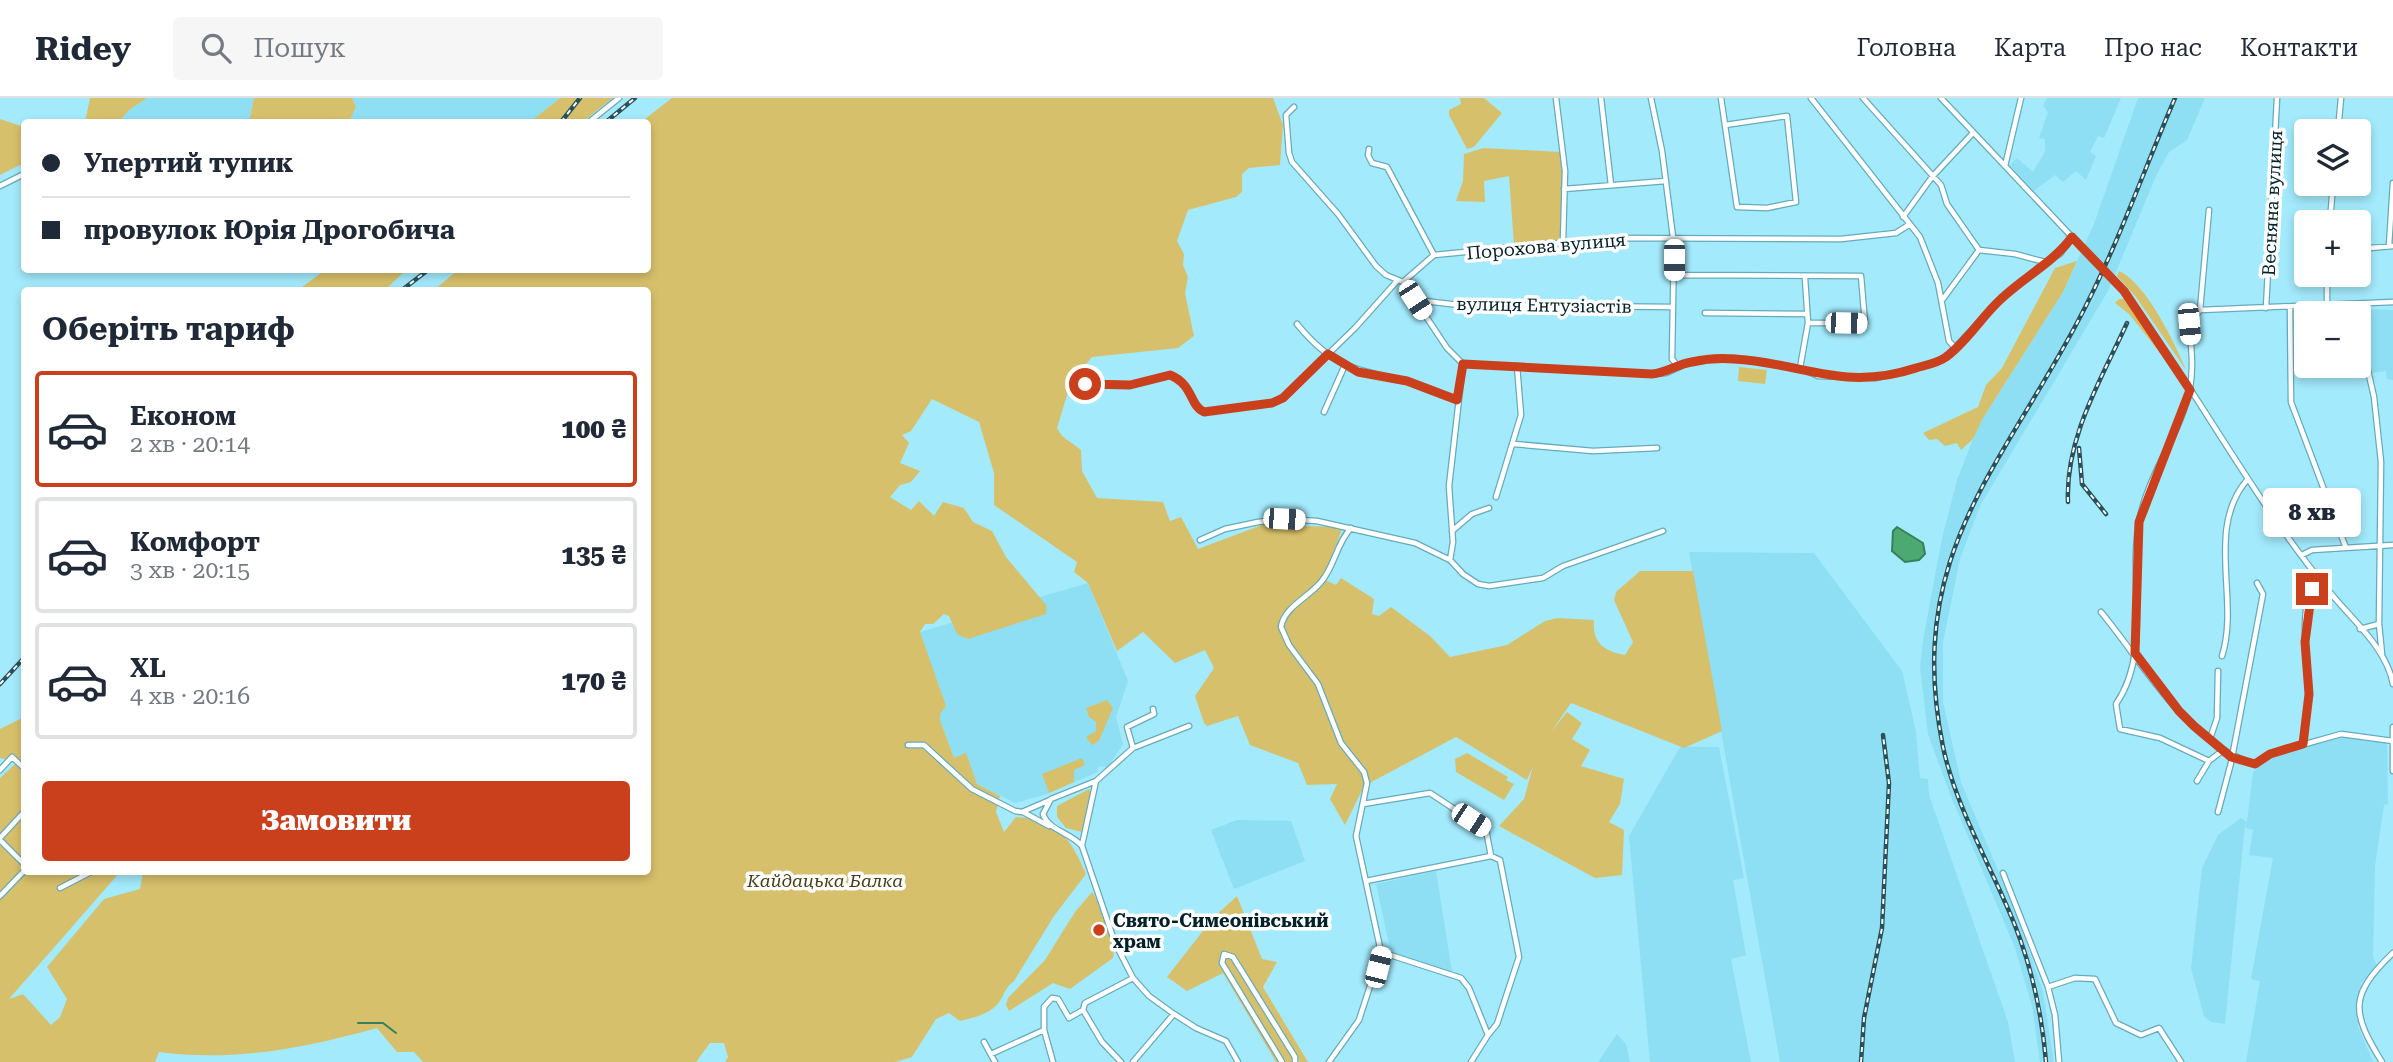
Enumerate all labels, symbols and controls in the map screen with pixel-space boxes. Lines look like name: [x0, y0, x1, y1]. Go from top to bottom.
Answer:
search box: [173, 17, 663, 80]
text: Ridey: [35, 29, 131, 68]
icon: search: [197, 29, 235, 67]
text: Пошук: [253, 33, 346, 63]
text: Головна: [1856, 34, 1956, 62]
text: Карта: [1994, 34, 2066, 62]
text: Про нас: [2104, 34, 2202, 62]
text: Контакти: [2240, 34, 2358, 62]
map controls: [2294, 119, 2371, 378]
button: layers: [2294, 119, 2371, 196]
street label: Весняна вулиця: [2258, 130, 2286, 276]
text: Упертий тупик: [84, 148, 293, 178]
button: +: [2294, 210, 2371, 287]
text: провулок Юрія Дрогобича: [84, 215, 455, 245]
street label: Порохова вулиця: [1465, 229, 1627, 263]
car: [1664, 239, 1685, 281]
car: [1395, 277, 1436, 323]
street label: вулиця Ентузіастів: [1456, 293, 1632, 317]
button: −: [2294, 301, 2371, 378]
car: [2177, 302, 2202, 346]
text: Оберіть тариф: [42, 310, 295, 348]
car: [1825, 312, 1868, 334]
route start: [1069, 368, 1101, 400]
icon: car: [46, 398, 109, 461]
text: Економ: [130, 401, 236, 431]
text: 100 ₴: [561, 414, 626, 444]
text: 2 хв · 20:14: [130, 431, 250, 458]
callout: 8 хв: [2263, 488, 2361, 536]
text: 8 хв: [2288, 499, 2336, 526]
car: [1263, 507, 1306, 531]
icon: car: [46, 524, 109, 587]
text: Комфорт: [130, 527, 260, 557]
text: 135 ₴: [561, 540, 626, 570]
text: 3 хв · 20:15: [130, 557, 250, 584]
route end: [2296, 573, 2328, 605]
icon: car: [46, 650, 109, 713]
text: XL: [130, 653, 166, 683]
text: 170 ₴: [561, 666, 626, 696]
text: 4 хв · 20:16: [130, 683, 250, 710]
button: Замовити: [42, 781, 630, 861]
car: [1448, 800, 1495, 840]
park label: Кайдацька Балка: [746, 870, 903, 891]
place label: Свято-Симеонівський храм: [1113, 910, 1329, 952]
marker: Свято-Симеонівський храм: [1091, 922, 1107, 938]
car: [1363, 944, 1394, 990]

